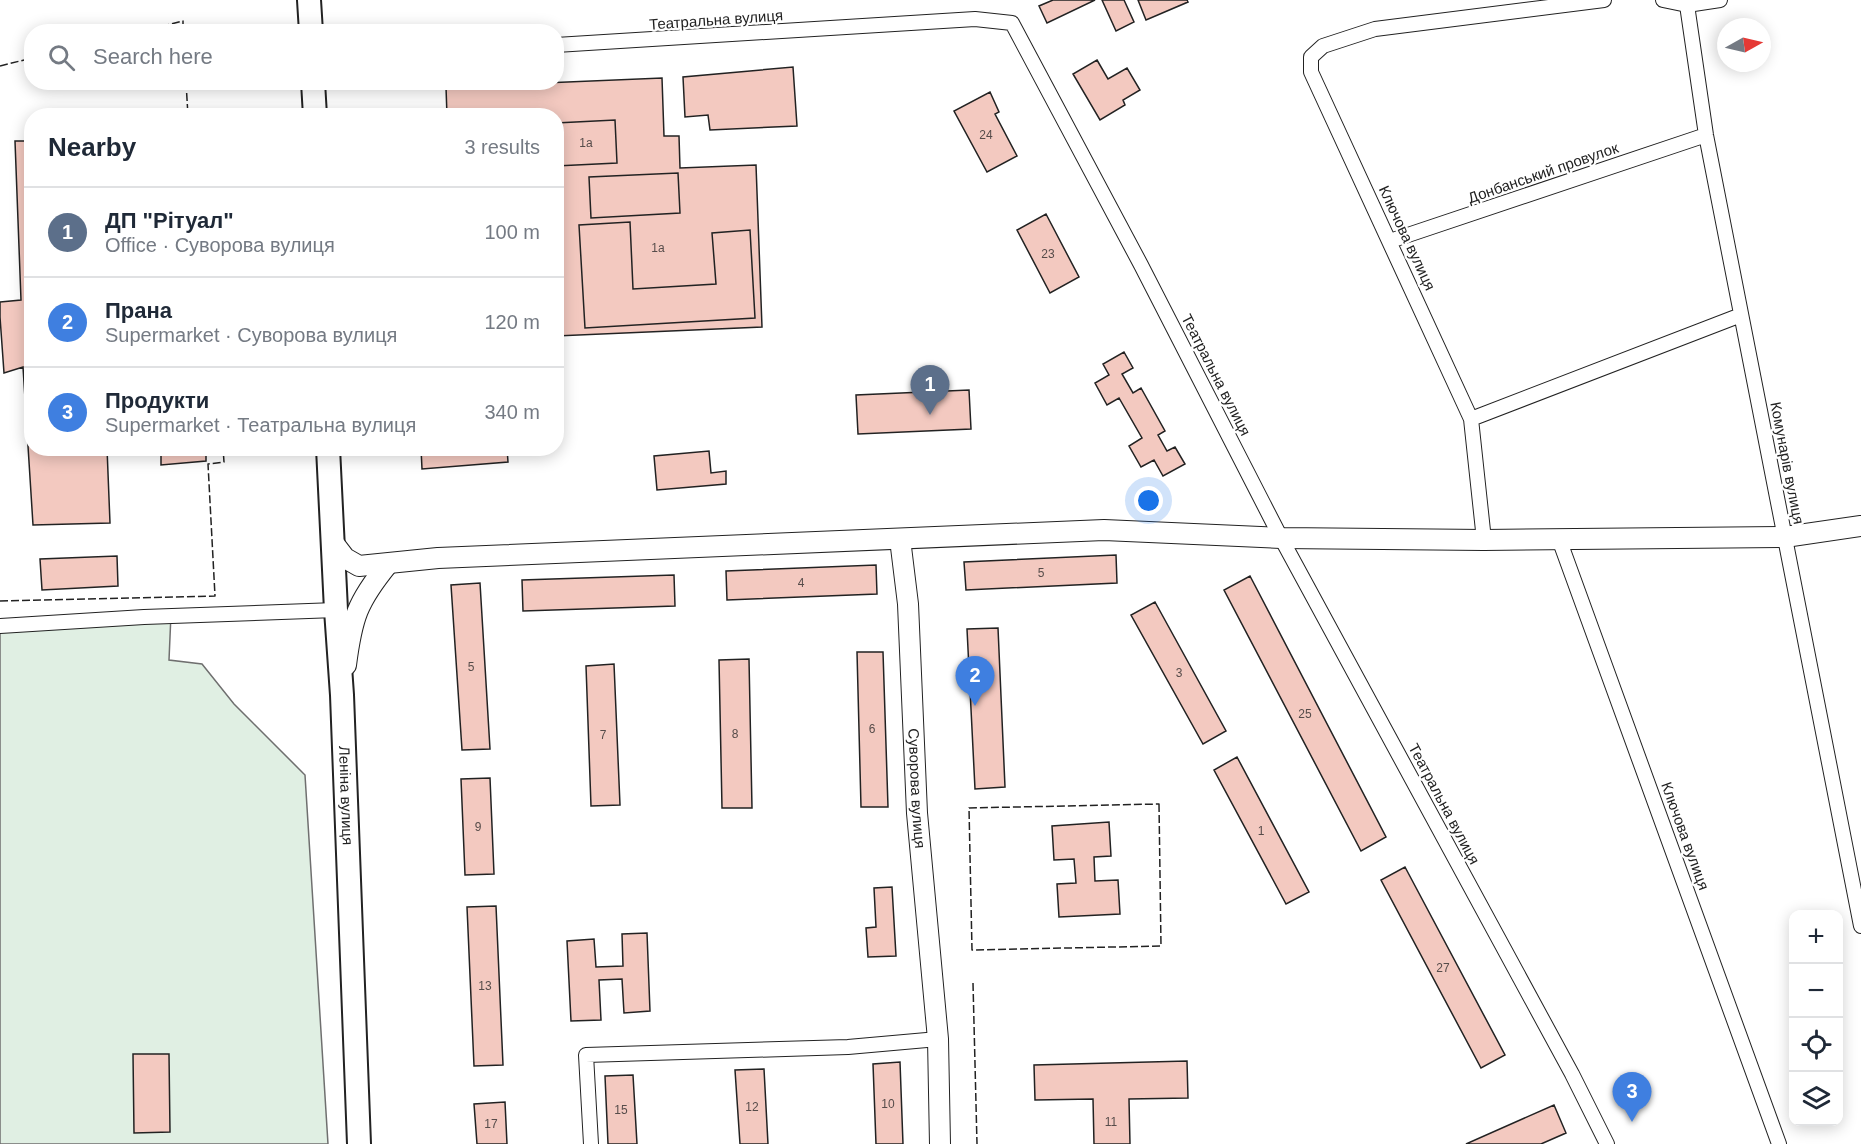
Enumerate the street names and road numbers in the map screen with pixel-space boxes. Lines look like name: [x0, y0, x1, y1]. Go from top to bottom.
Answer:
street label: Театральна вулиця: [648, 6, 784, 33]
street label: Донбанський провулок: [1465, 139, 1621, 206]
street label: Ключова вулиця: [1376, 183, 1439, 293]
street label: Театральна вулиця: [1178, 311, 1254, 438]
street label: Комунарів вулиця: [1767, 400, 1808, 525]
street label: Суворова вулиця: [905, 728, 929, 849]
street label: Театральна вулиця: [1405, 741, 1483, 867]
street label: Леніна вулиця: [336, 746, 357, 845]
street label: Ключова вулиця: [1658, 780, 1713, 892]

